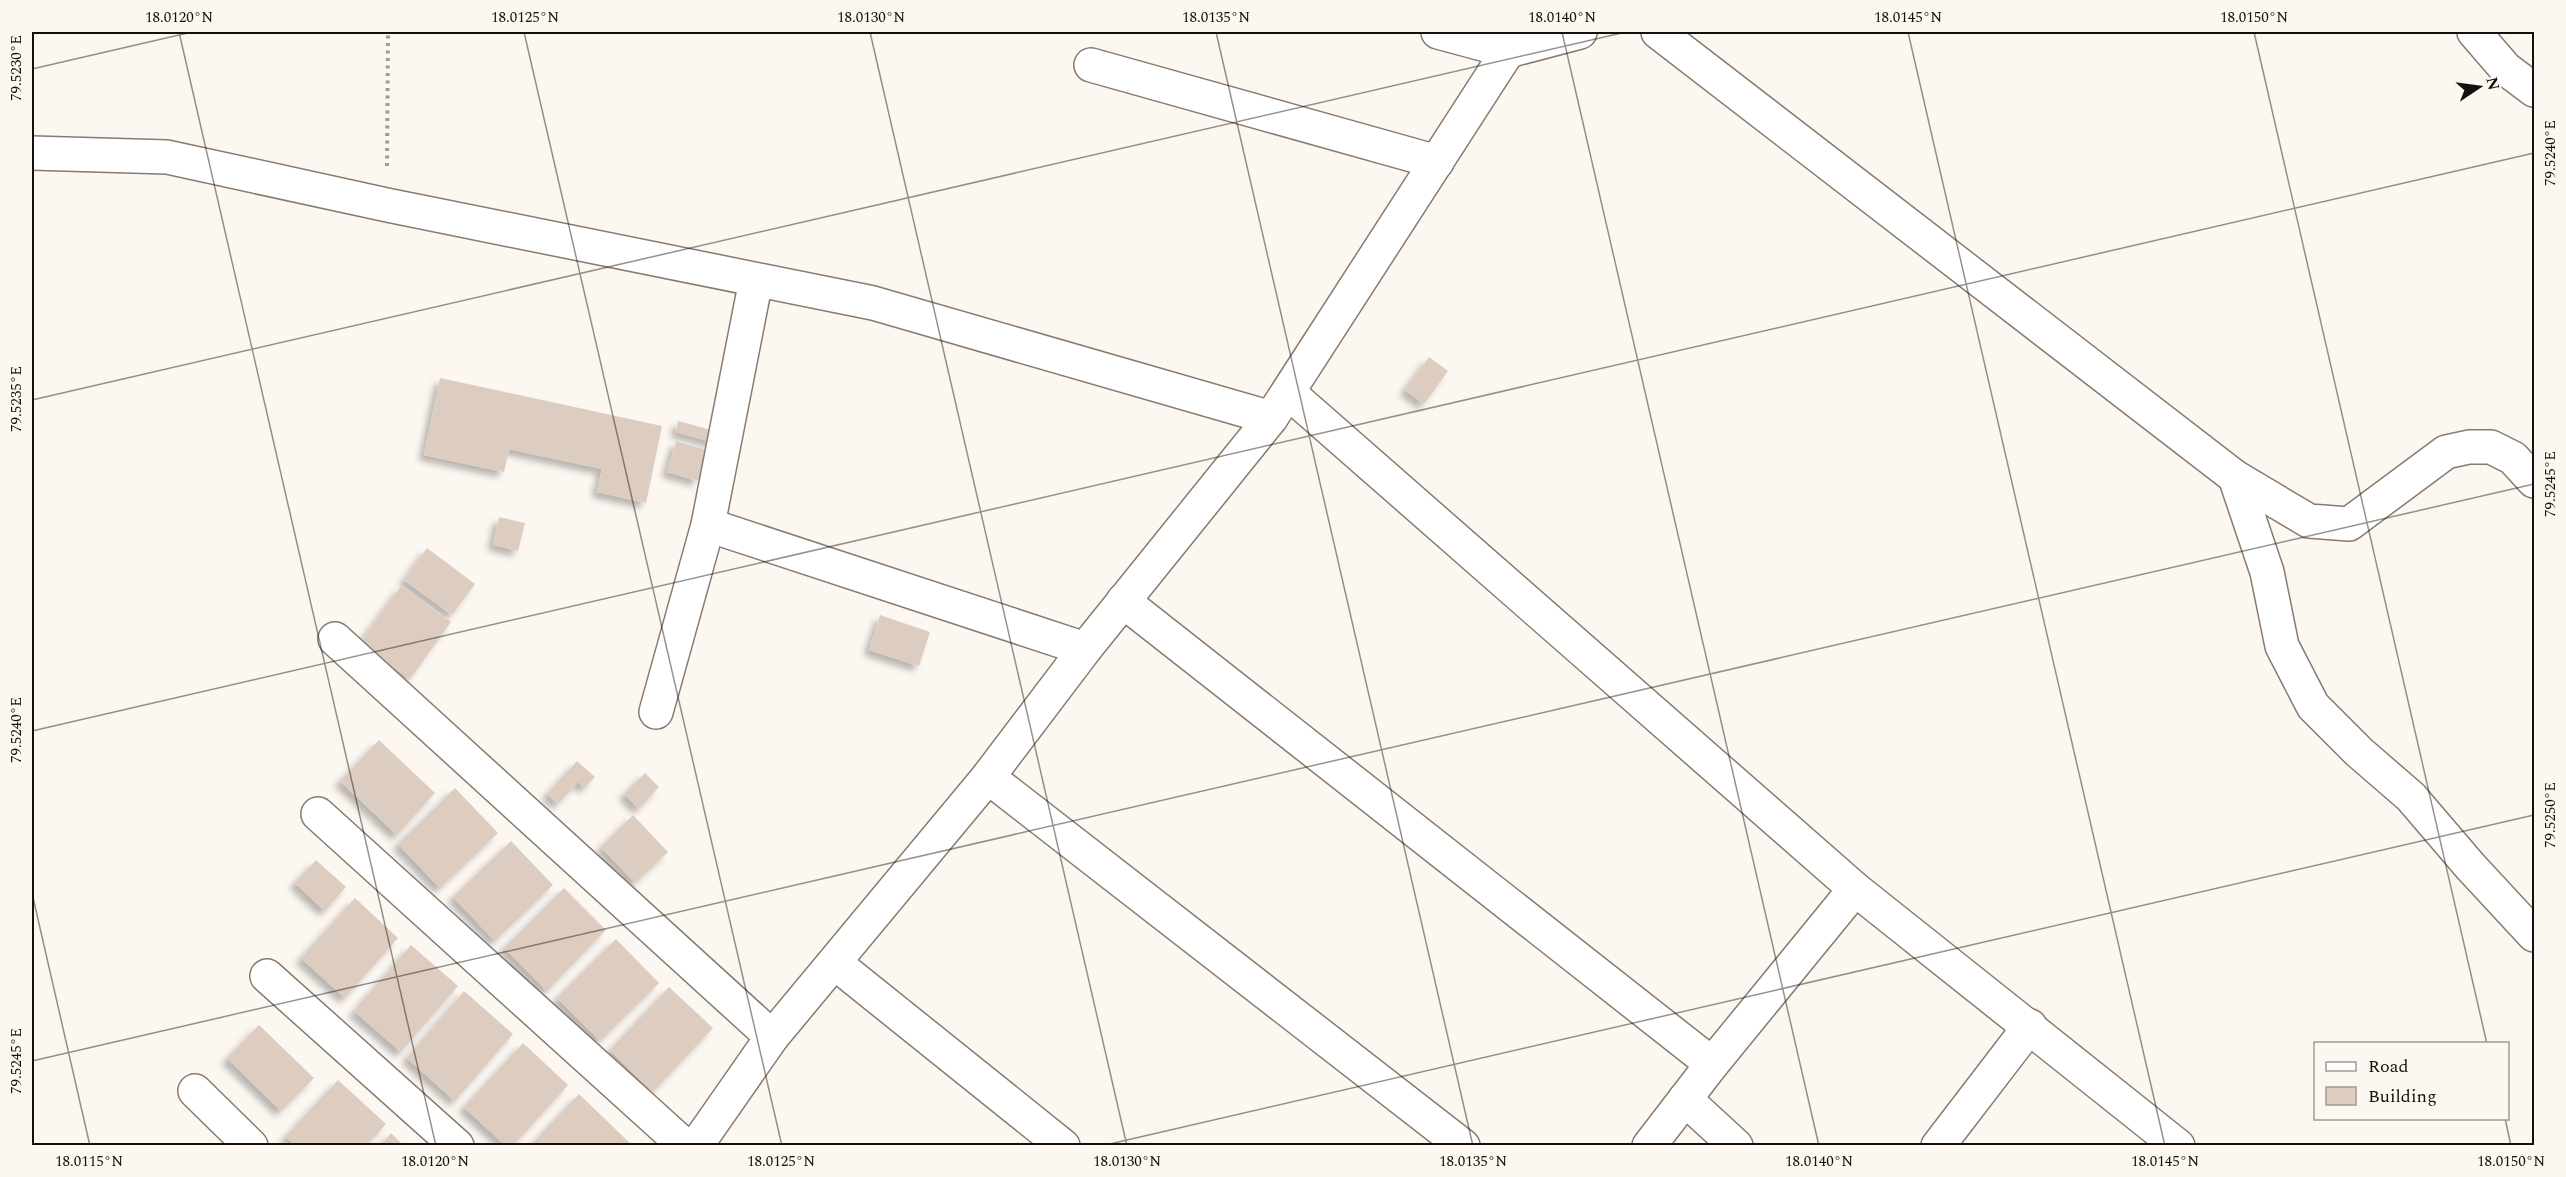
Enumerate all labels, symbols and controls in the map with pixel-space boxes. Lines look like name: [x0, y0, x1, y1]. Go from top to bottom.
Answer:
text: 18.0120°N: [145, 6, 213, 29]
text: 18.0125°N: [491, 6, 559, 29]
text: 18.0130°N: [837, 6, 905, 29]
text: 18.0135°N: [1182, 6, 1250, 29]
text: 18.0140°N: [1528, 6, 1596, 29]
text: 18.0145°N: [1874, 6, 1942, 29]
text: 18.0150°N: [2220, 6, 2288, 29]
text: 79.5230°E: [5, 35, 28, 101]
north arrow: [2449, 57, 2509, 117]
text: N: [2479, 75, 2506, 93]
text: 79.5240°E: [2539, 120, 2562, 186]
text: 79.5235°E: [5, 366, 28, 432]
text: 79.5245°E: [2539, 451, 2562, 517]
text: 79.5240°E: [5, 697, 28, 763]
text: 79.5250°E: [2539, 782, 2562, 848]
text: 79.5245°E: [5, 1028, 28, 1094]
legend: [2314, 1042, 2509, 1120]
text: Road: [2368, 1053, 2409, 1080]
text: Building: [2368, 1083, 2437, 1110]
text: 18.0115°N: [55, 1150, 123, 1173]
text: 18.0120°N: [401, 1150, 469, 1173]
text: 18.0125°N: [747, 1150, 815, 1173]
text: 18.0130°N: [1093, 1150, 1161, 1173]
text: 18.0135°N: [1439, 1150, 1507, 1173]
text: 18.0140°N: [1785, 1150, 1853, 1173]
text: 18.0145°N: [2131, 1150, 2199, 1173]
text: 18.0150°N: [2477, 1150, 2545, 1173]

